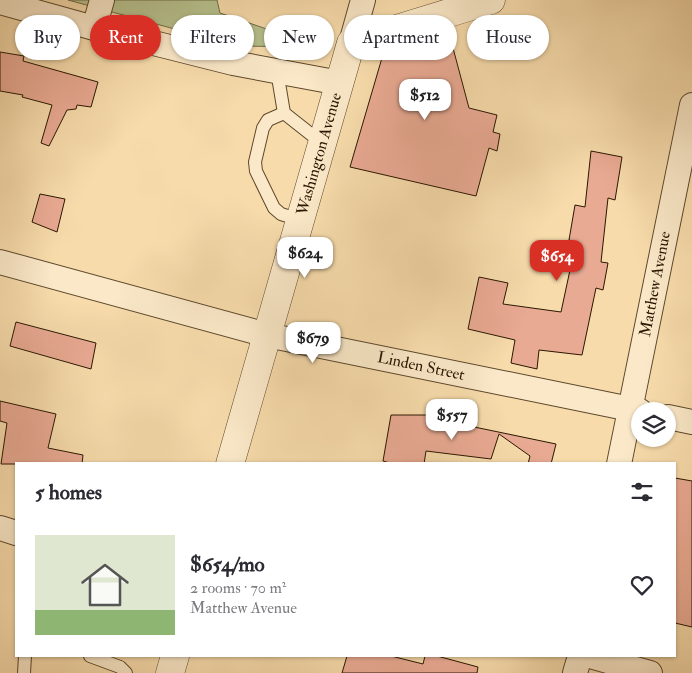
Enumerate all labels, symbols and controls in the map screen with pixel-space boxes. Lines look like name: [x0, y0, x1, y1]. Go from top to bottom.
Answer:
chip: Buy: [15, 15, 80, 60]
chip: Rent: [90, 15, 161, 60]
chip: Filters: [171, 15, 254, 60]
chip: New: [264, 15, 334, 60]
chip: Apartment: [344, 15, 457, 60]
chip: House: [467, 15, 549, 60]
pin: $512: [395, 78, 455, 121]
text: $512: [410, 85, 440, 105]
street label: Washington Avenue: [292, 90, 346, 218]
street label: Matthew Avenue: [635, 229, 675, 338]
pin: $624: [275, 236, 335, 279]
pin: $654: [527, 240, 587, 282]
text: $624: [288, 243, 322, 263]
text: $654: [541, 246, 573, 266]
pin: $679: [283, 322, 343, 364]
text: $679: [297, 328, 329, 348]
street label: Linden Street: [375, 347, 467, 385]
pin: $557: [422, 398, 482, 441]
map controls: [631, 402, 676, 447]
button: layers: [631, 402, 676, 447]
text: $557: [437, 405, 467, 425]
icon: filters: [628, 478, 656, 506]
text: 5 homes: [35, 479, 102, 506]
text: $654/mo: [190, 551, 265, 578]
icon: home: [75, 555, 135, 615]
icon: heart: [628, 571, 656, 599]
text: 2 rooms · 70 m²: [190, 578, 286, 598]
text: Matthew Avenue: [190, 598, 297, 618]

